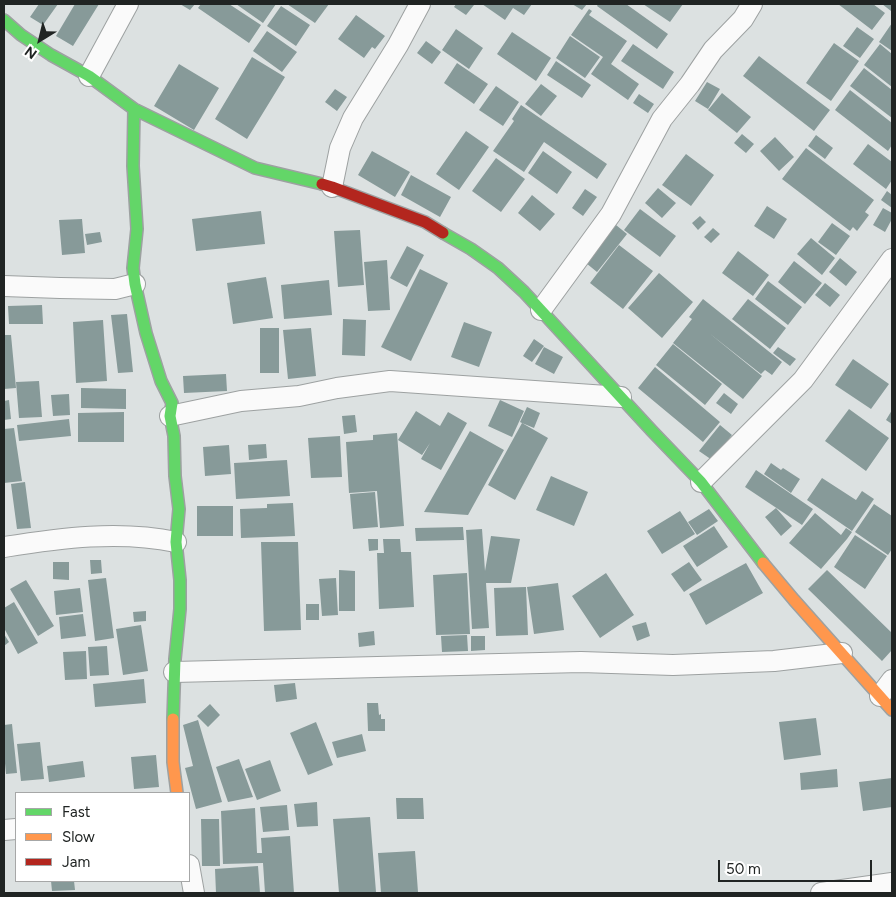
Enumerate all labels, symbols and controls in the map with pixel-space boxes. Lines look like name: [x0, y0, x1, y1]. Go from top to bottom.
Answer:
north arrow: [15, 15, 65, 65]
text: N: [22, 42, 40, 63]
legend: [15, 792, 190, 882]
text: Fast: [62, 803, 90, 821]
text: Slow: [62, 828, 95, 846]
scale bar: [721, 850, 875, 882]
text: Jam: [62, 853, 90, 871]
text: 50 m: [726, 860, 761, 878]

